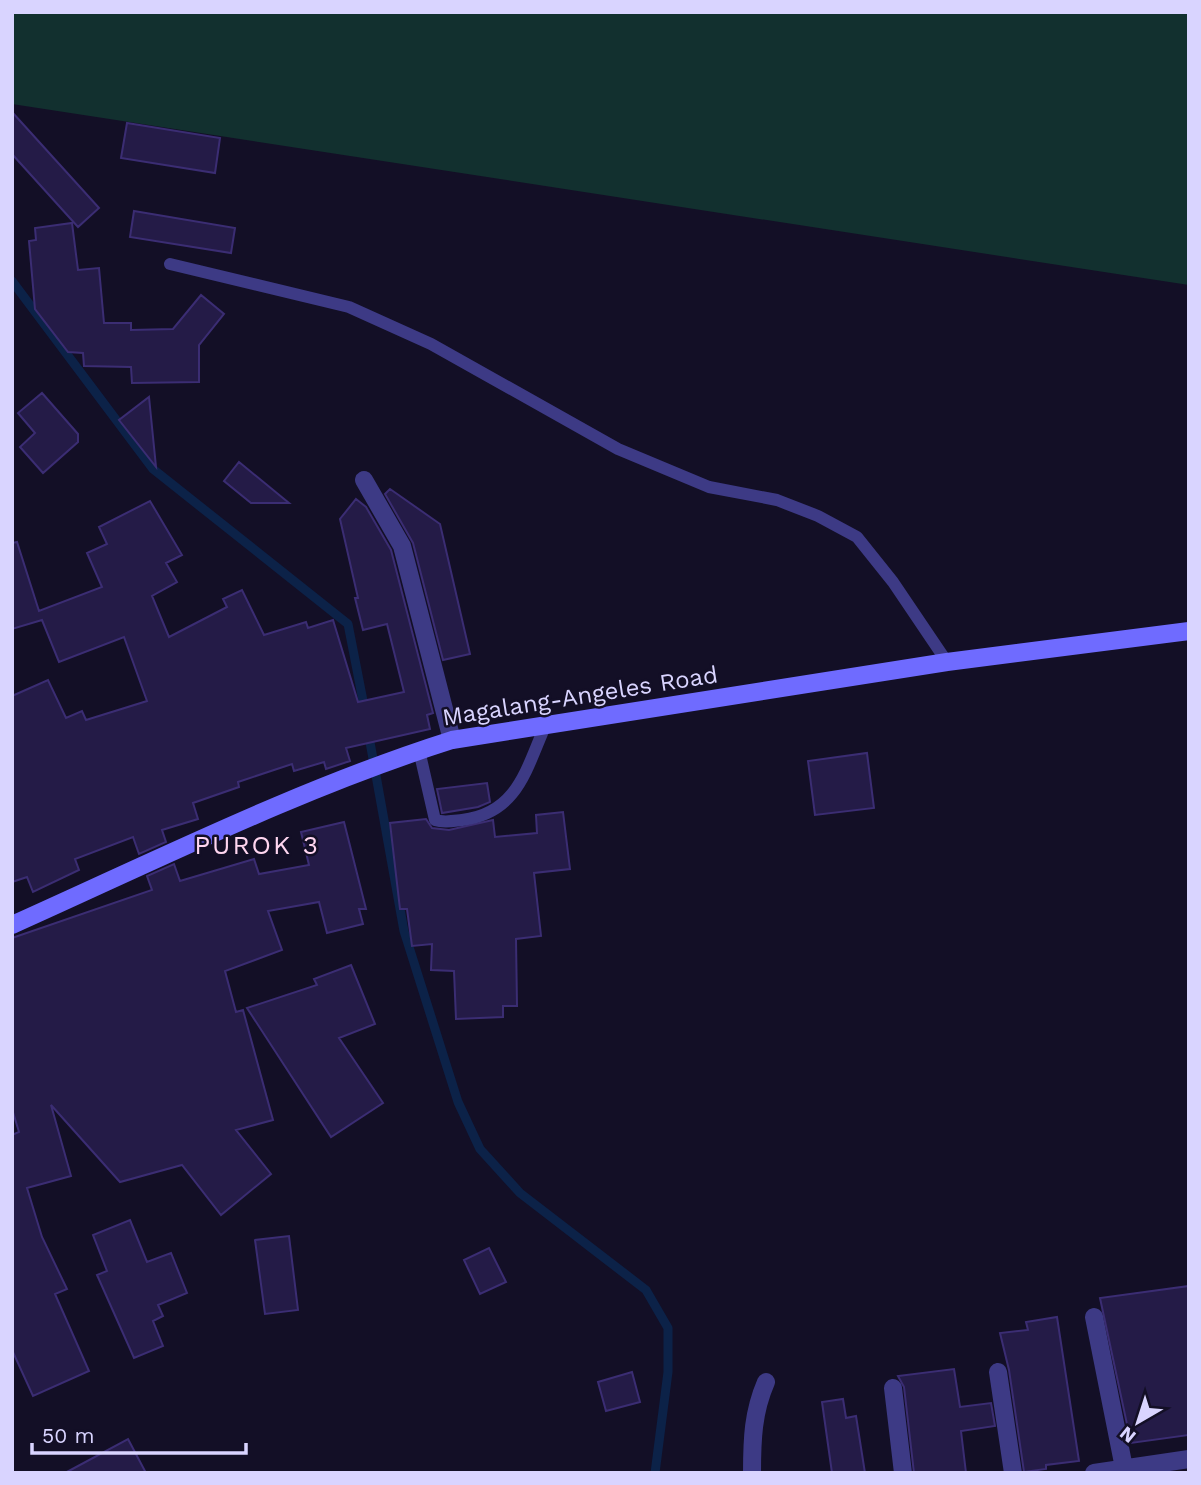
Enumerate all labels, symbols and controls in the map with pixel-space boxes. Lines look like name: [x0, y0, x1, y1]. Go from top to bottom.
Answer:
street label: Magalang-Angeles Road: [440, 660, 720, 732]
district label: PUROK 3: [194, 830, 320, 860]
north arrow: [1103, 1387, 1173, 1457]
scale bar: [32, 1412, 245, 1456]
text: N: [1115, 1421, 1140, 1448]
text: 50 m: [42, 1423, 94, 1448]

